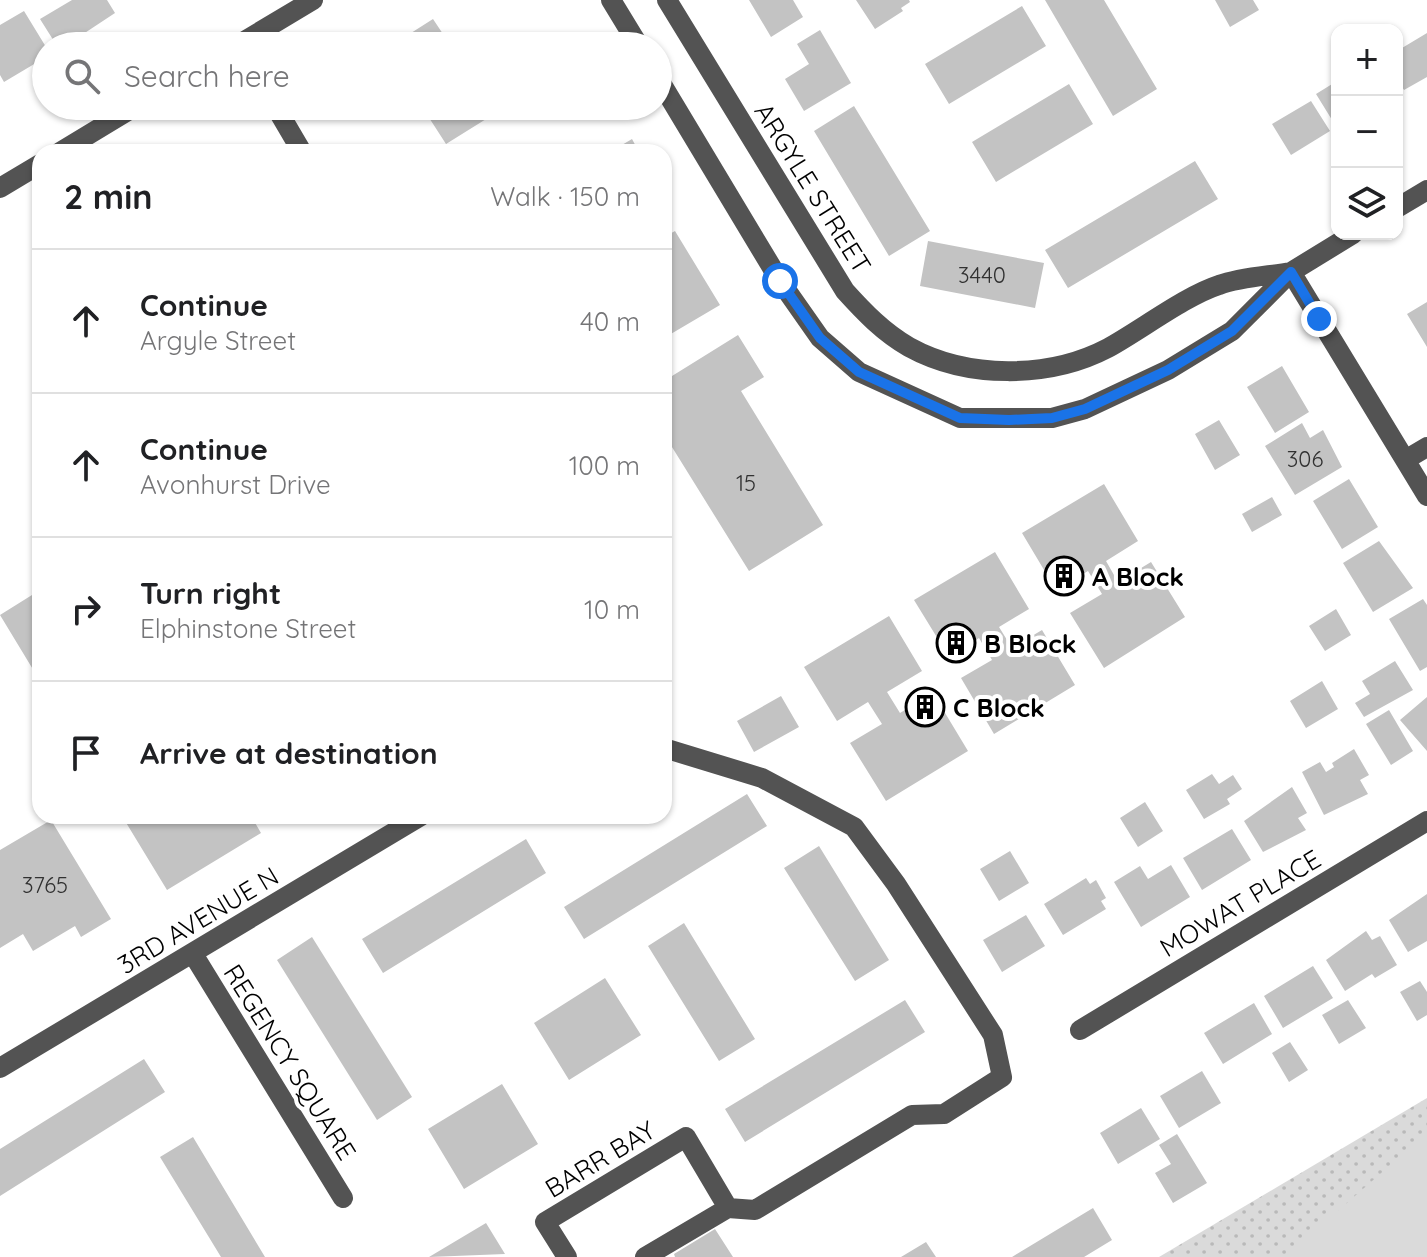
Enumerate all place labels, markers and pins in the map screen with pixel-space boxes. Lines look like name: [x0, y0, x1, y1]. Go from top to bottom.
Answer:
building icon: A Block: [1043, 555, 1085, 597]
place label: A Block: [1092, 560, 1184, 593]
building icon: B Block: [935, 622, 977, 664]
place label: B Block: [984, 627, 1077, 660]
building icon: C Block: [904, 686, 946, 728]
place label: C Block: [953, 691, 1045, 724]

